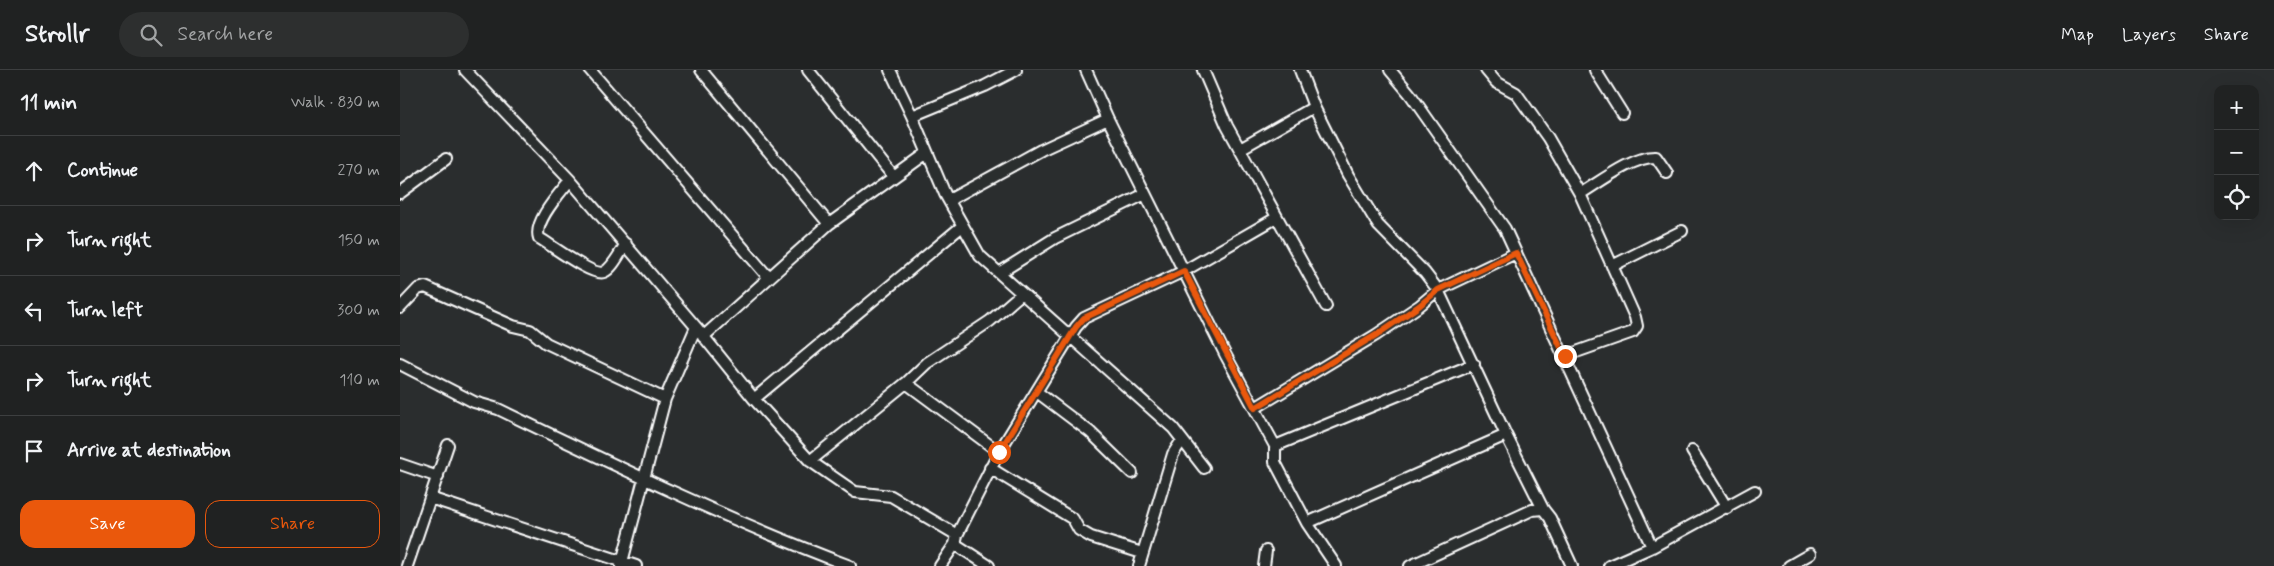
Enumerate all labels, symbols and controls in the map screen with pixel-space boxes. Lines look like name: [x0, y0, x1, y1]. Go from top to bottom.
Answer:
search box: [119, 12, 469, 57]
text: Strollr: [25, 19, 89, 50]
icon: search: [137, 21, 165, 49]
text: Search here: [177, 22, 273, 47]
text: Map: [2061, 23, 2094, 47]
text: Layers: [2122, 23, 2176, 47]
text: Share: [2204, 23, 2249, 47]
map controls: [2214, 85, 2259, 220]
button: +: [2214, 85, 2259, 130]
text: 11 min: [20, 89, 77, 117]
text: Walk · 830 m: [291, 92, 380, 113]
button: −: [2214, 130, 2259, 175]
icon: ahead: [20, 157, 48, 185]
text: Continue: [67, 158, 138, 183]
text: 270 m: [337, 160, 380, 181]
button: locate: [2214, 175, 2259, 220]
icon: right: [20, 227, 48, 255]
text: Turn right: [67, 228, 151, 253]
text: 150 m: [338, 230, 380, 251]
icon: left: [20, 297, 48, 325]
text: Turn left: [67, 298, 143, 323]
text: 300 m: [337, 300, 380, 321]
route end: [1554, 345, 1577, 368]
icon: right: [20, 367, 48, 395]
text: Turn right: [67, 368, 151, 393]
text: 110 m: [339, 370, 380, 391]
icon: arrive: [20, 437, 48, 465]
text: Arrive at destination: [67, 438, 231, 463]
route start: [988, 441, 1011, 464]
button: Save: [20, 500, 195, 548]
button: Share: [205, 500, 380, 548]

